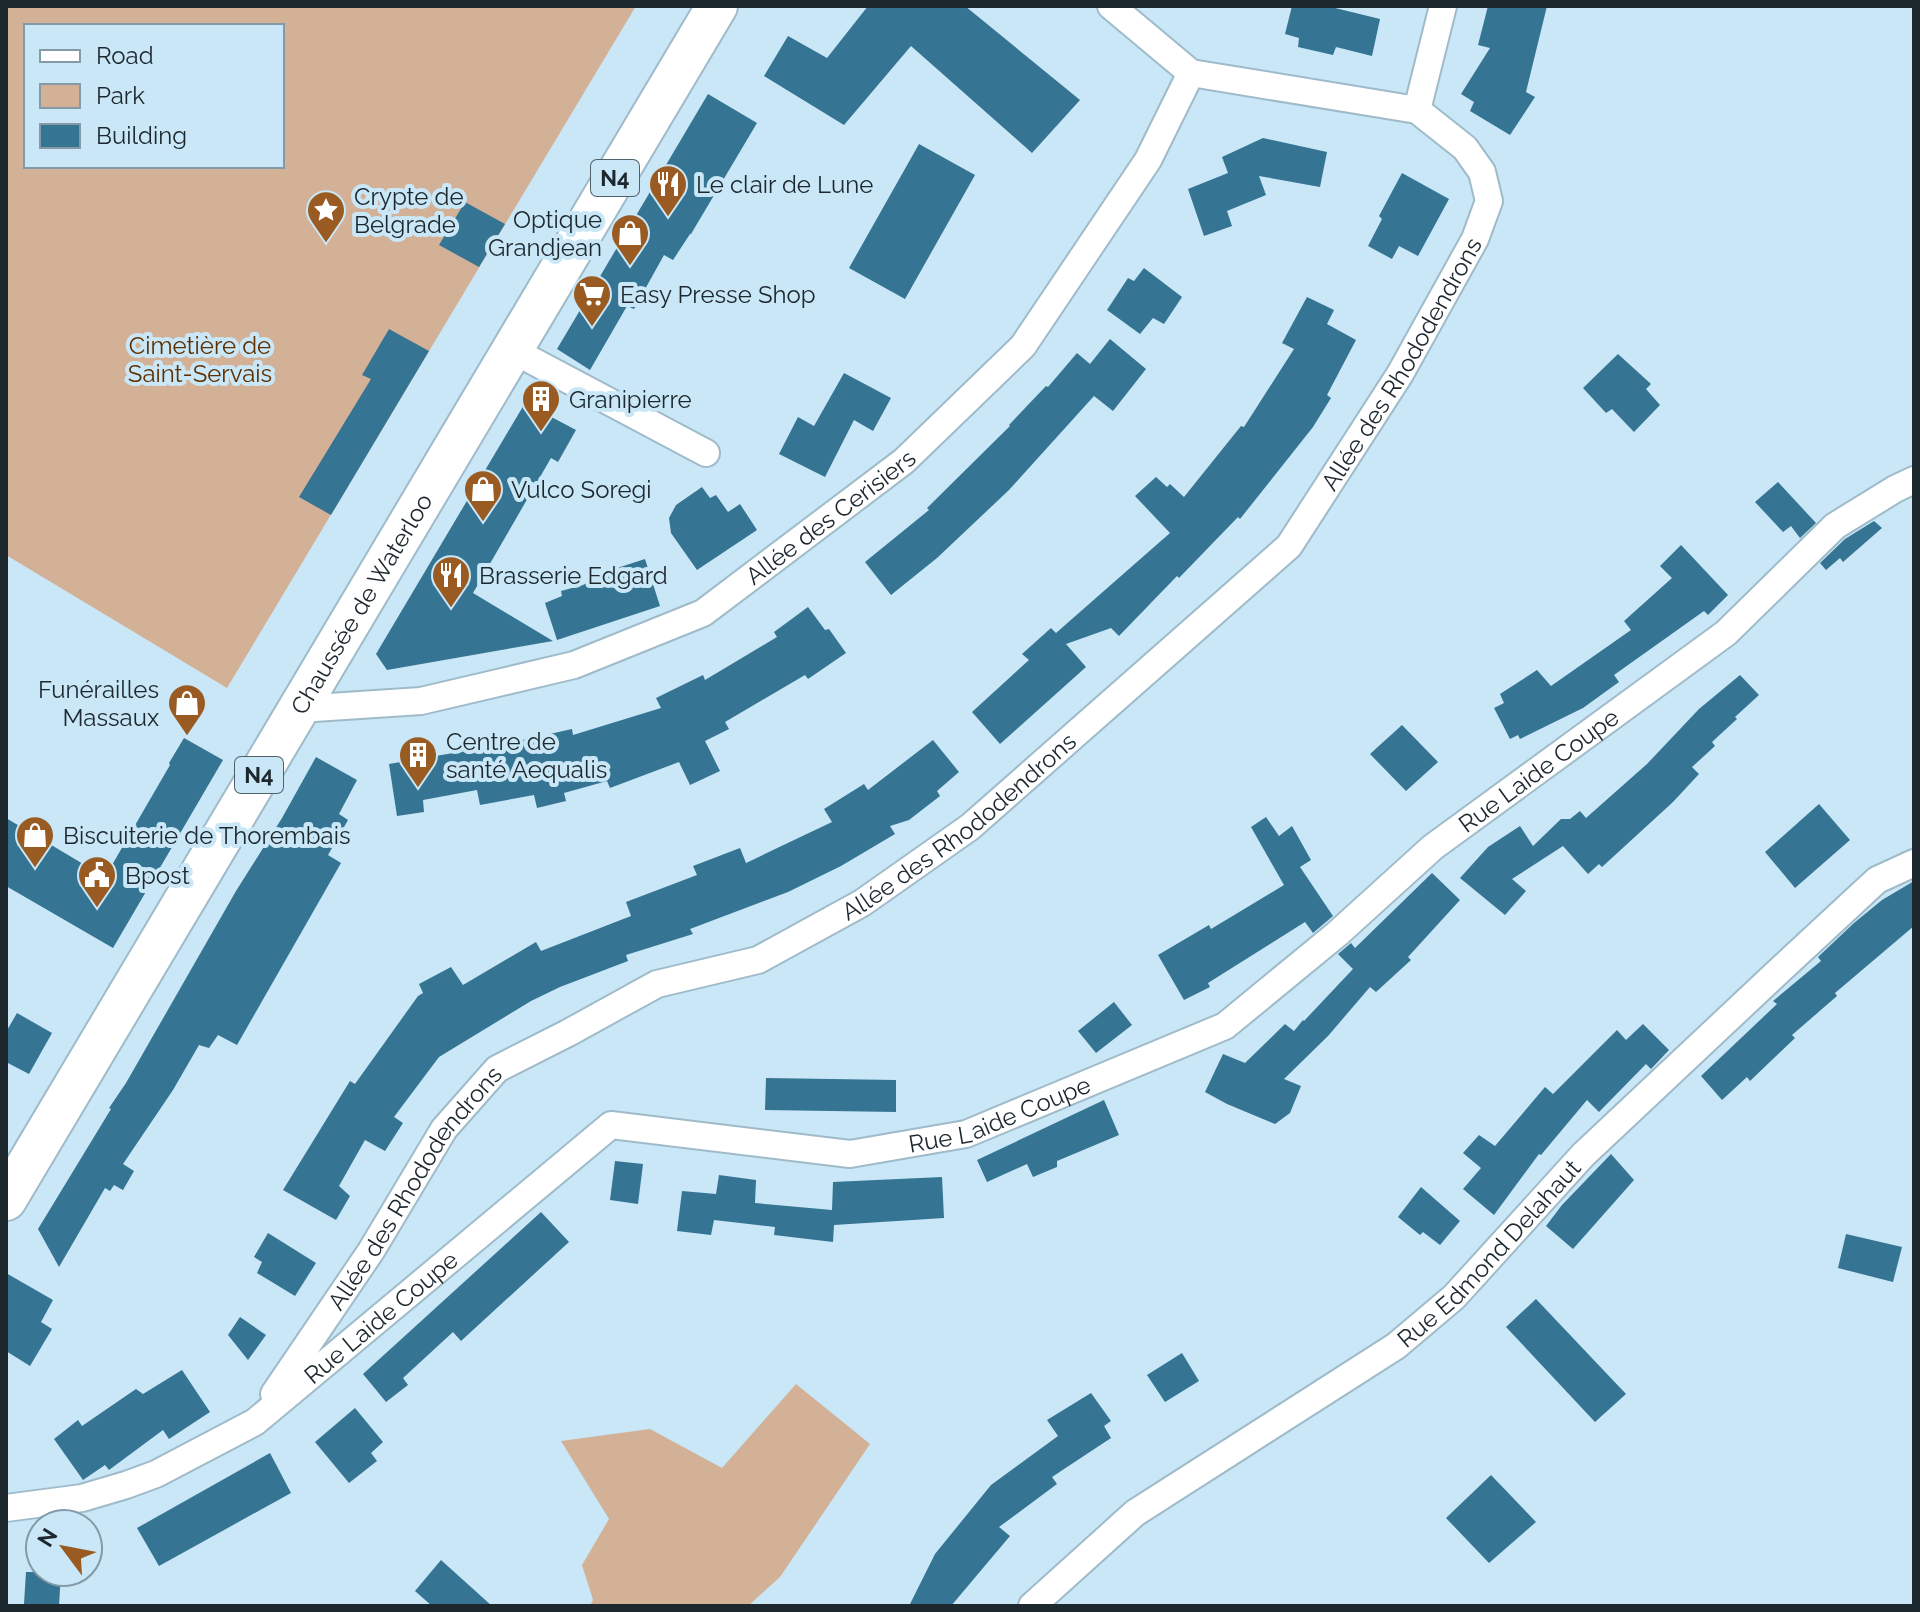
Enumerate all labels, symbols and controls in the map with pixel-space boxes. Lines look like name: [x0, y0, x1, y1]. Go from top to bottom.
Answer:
legend: [24, 24, 284, 168]
text: Road: [96, 41, 154, 70]
text: Park: [96, 81, 145, 110]
text: Building: [96, 121, 187, 150]
road number: N4: [591, 160, 639, 196]
restaurant icon: Le clair de Lune: [647, 163, 689, 218]
place label: Le clair de Lune: [696, 170, 873, 199]
place label: Crypte de Belgrade: [354, 182, 464, 239]
place icon: Crypte de Belgrade: [305, 189, 347, 244]
place label: Optique Grandjean: [488, 205, 602, 262]
shop icon: Optique Grandjean: [609, 212, 651, 267]
street label: Allée des Rhododendrons: [1315, 232, 1488, 495]
supermarket icon: Easy Presse Shop: [571, 273, 613, 328]
place label: Easy Presse Shop: [620, 280, 816, 309]
park label: Cimetière de Saint-Servais: [128, 331, 272, 388]
building icon: Granipierre: [520, 378, 562, 433]
place label: Granipierre: [569, 385, 692, 414]
street label: Allée des Cerisiers: [739, 443, 921, 590]
shop icon: Vulco Soregi: [462, 468, 504, 523]
place label: Vulco Soregi: [511, 475, 652, 504]
street label: Chaussée de Waterloo: [284, 488, 438, 719]
restaurant icon: Brasserie Edgard: [430, 554, 472, 609]
place label: Brasserie Edgard: [479, 561, 668, 590]
place label: Funérailles Massaux: [38, 675, 159, 732]
shop icon: Funérailles Massaux: [166, 682, 208, 737]
street label: Rue Laide Coupe: [1453, 702, 1624, 838]
street label: Allée des Rhododendrons: [836, 726, 1082, 926]
place label: Centre de santé Aequalis: [446, 727, 607, 784]
building icon: Centre de santé Aequalis: [397, 734, 439, 789]
road number: N4: [235, 757, 283, 793]
shop icon: Biscuiterie de Thorembais: [14, 814, 56, 869]
place label: Biscuiterie de Thorembais: [63, 821, 351, 850]
public building icon: Bpost: [76, 854, 118, 909]
place label: Bpost: [125, 861, 190, 890]
street label: Allée des Rhododendrons: [321, 1060, 508, 1315]
street label: Rue Laide Coupe: [906, 1069, 1095, 1158]
street label: Rue Edmond Delahaut: [1391, 1153, 1586, 1353]
street label: Rue Laide Coupe: [298, 1245, 463, 1390]
north arrow: [24, 1508, 104, 1588]
text: N: [32, 1523, 63, 1551]

